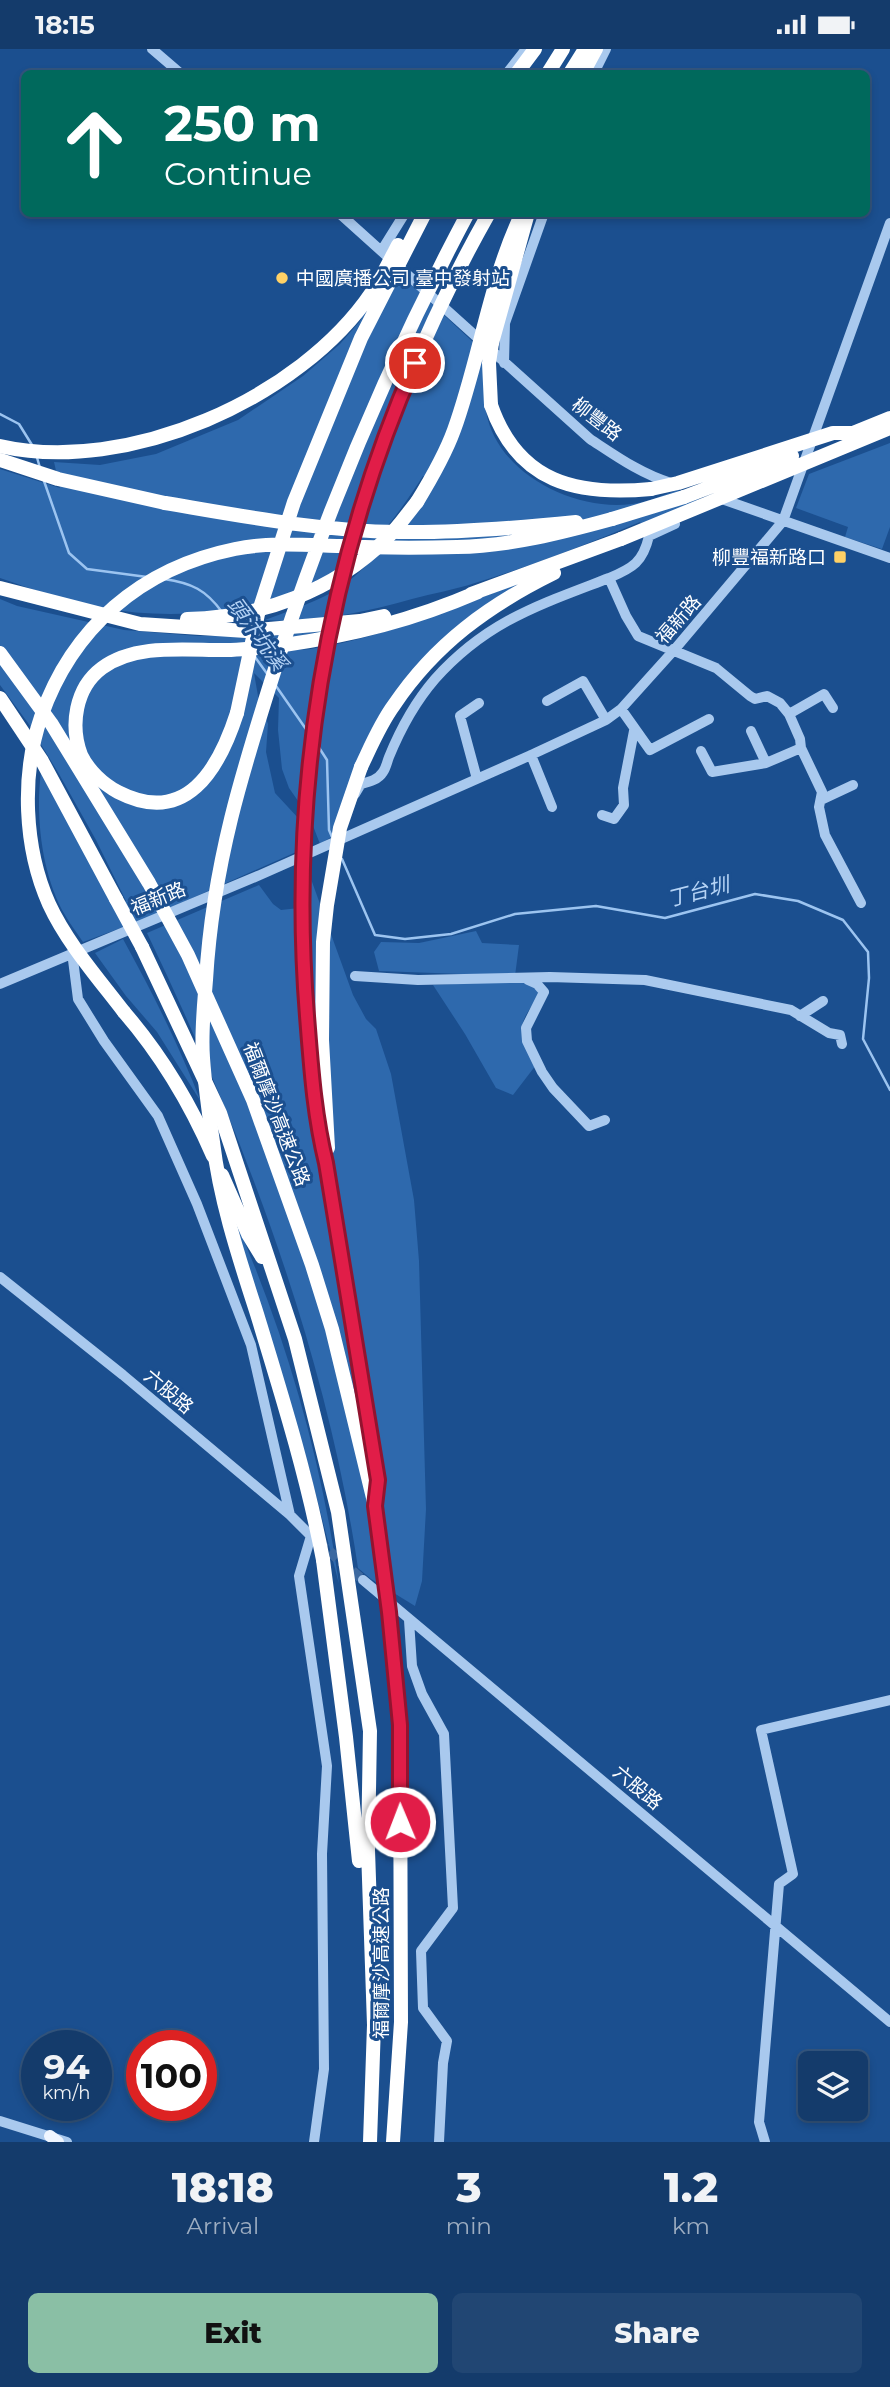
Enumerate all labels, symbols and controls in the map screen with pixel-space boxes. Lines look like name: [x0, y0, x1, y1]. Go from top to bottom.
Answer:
text: 18:15: [35, 9, 95, 41]
text: 250 m: [164, 94, 321, 153]
icon: ahead: [49, 98, 140, 189]
text: Continue: [164, 154, 312, 193]
place label: 中國廣播公司 臺中發射站: [296, 267, 510, 290]
marker: 中國廣播公司 臺中發射站: [274, 270, 290, 286]
pin: [385, 333, 445, 393]
icon: arrive: [396, 344, 434, 382]
street label: 柳豐路: [567, 393, 626, 446]
place label: 柳豐福新路口: [712, 546, 826, 569]
marker: 柳豐福新路口: [832, 549, 848, 565]
street label: 福新路: [651, 590, 706, 648]
water label: 頭汴坑溪: [223, 592, 294, 677]
water label: 丁台圳: [664, 871, 734, 911]
street label: 福新路: [127, 877, 189, 920]
street label: 福爾摩沙高速公路: [239, 1039, 315, 1189]
street label: 六股路: [139, 1364, 198, 1419]
street label: 六股路: [608, 1760, 667, 1815]
position arrow: [363, 1785, 437, 1859]
street label: 福爾摩沙高速公路: [370, 1887, 393, 2039]
speed limit sign: 100: [126, 2030, 217, 2121]
text: 94: [43, 2045, 90, 2088]
map controls: [798, 2051, 868, 2121]
button: layers: [798, 2051, 868, 2121]
text: km/h: [42, 2082, 91, 2104]
text: 18:18: [172, 2161, 274, 2213]
text: 3: [456, 2161, 481, 2213]
text: 1.2: [664, 2161, 718, 2213]
text: Arrival: [187, 2212, 259, 2240]
text: min: [446, 2212, 492, 2240]
text: km: [672, 2212, 710, 2240]
button: Exit: [28, 2293, 438, 2373]
button: Share: [452, 2293, 862, 2373]

